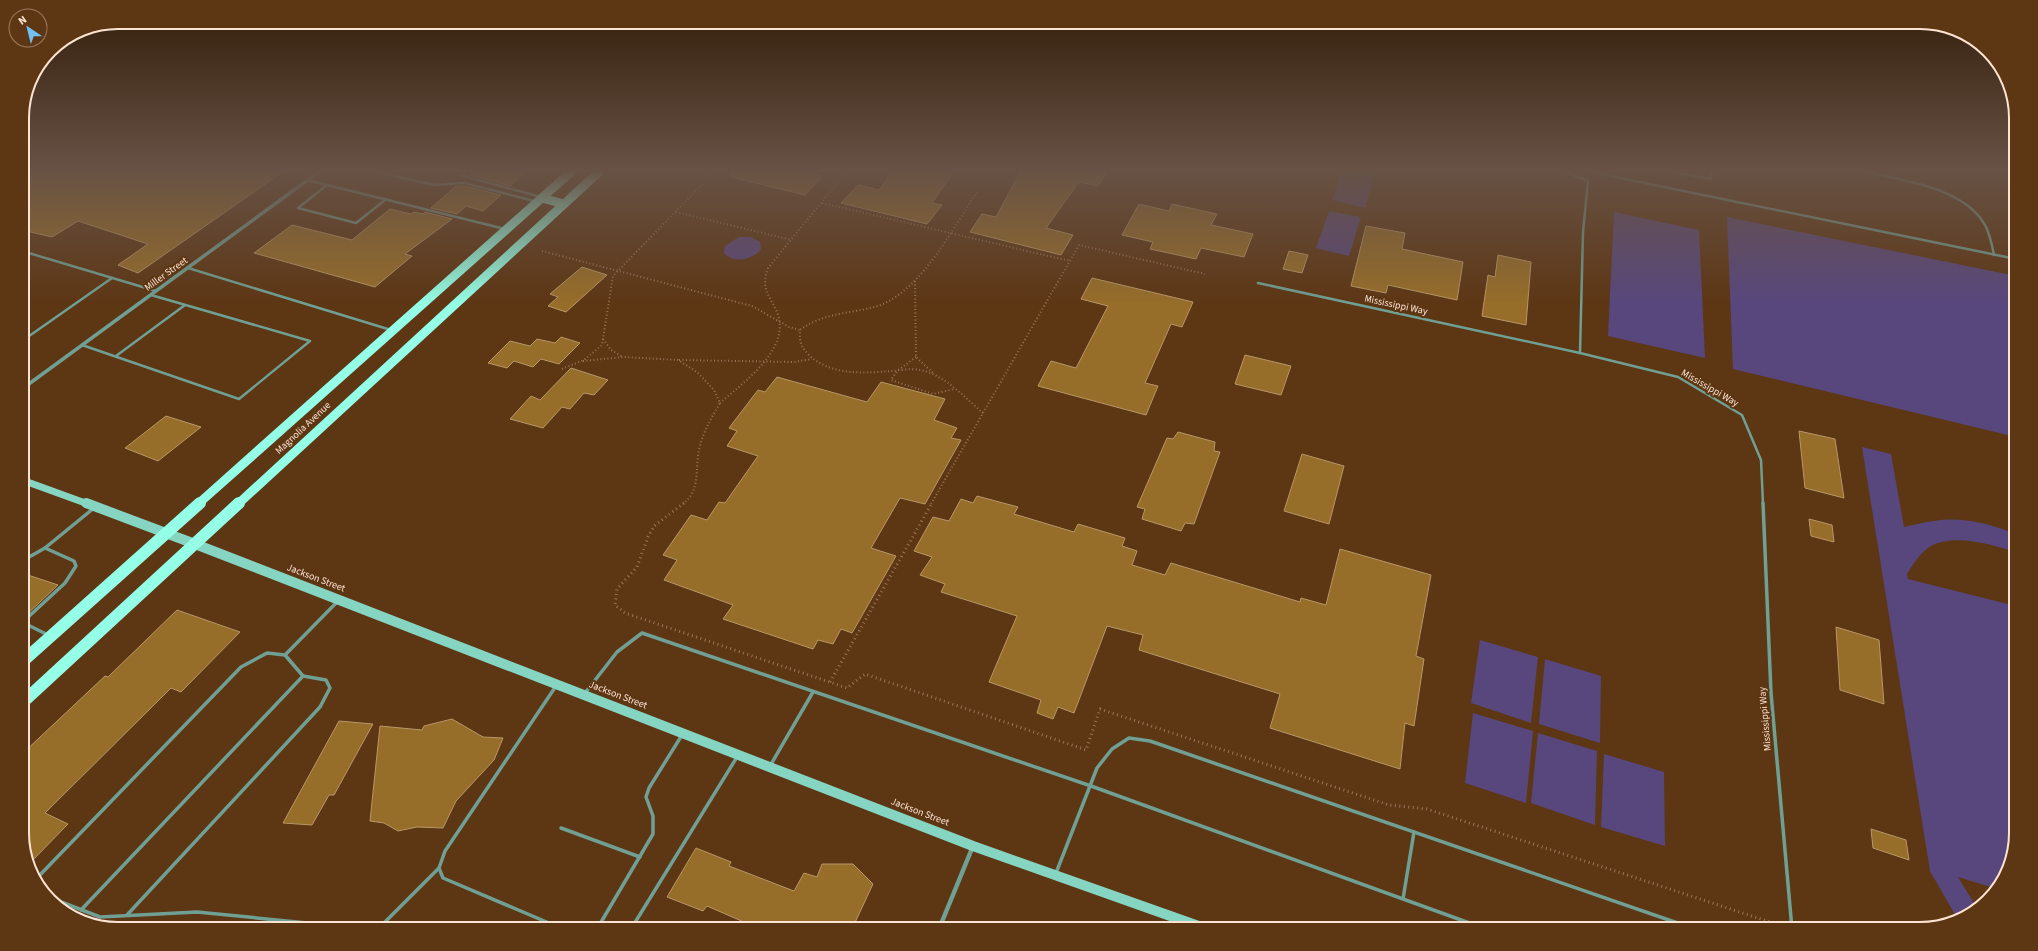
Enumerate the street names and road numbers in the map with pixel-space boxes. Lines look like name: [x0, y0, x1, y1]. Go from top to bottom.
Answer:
street label: Miller Street: [142, 253, 191, 294]
street label: Mississippi Way: [1363, 291, 1429, 319]
street label: Mississippi Way: [1679, 366, 1742, 410]
street label: Magnolia Avenue: [272, 399, 334, 457]
street label: Jackson Street: [285, 560, 348, 596]
street label: Jackson Street: [587, 677, 650, 713]
street label: Mississippi Way: [1755, 686, 1775, 752]
street label: Jackson Street: [889, 794, 952, 830]

